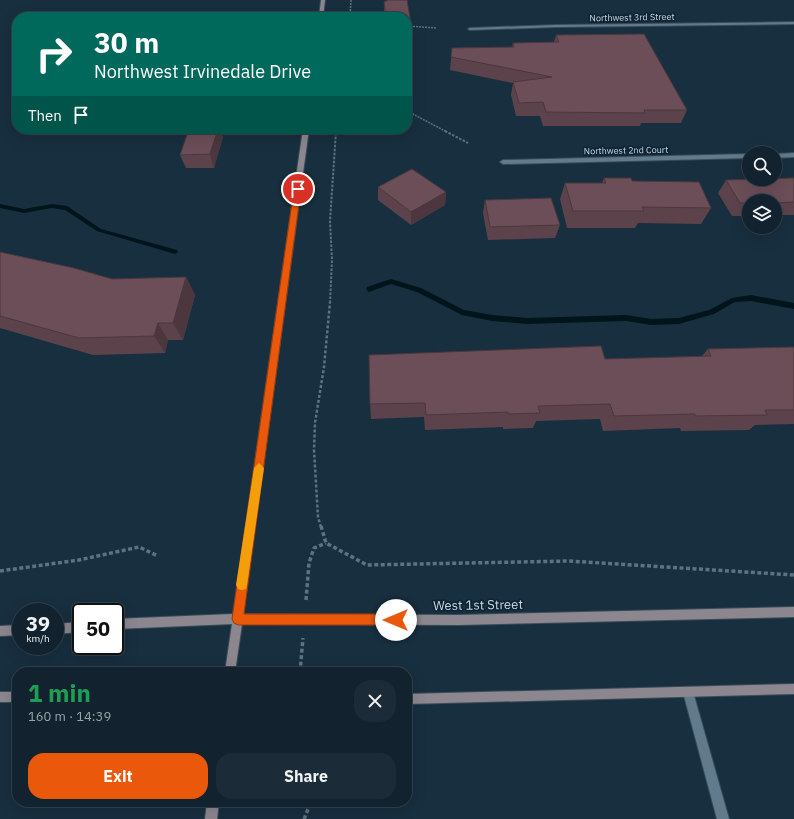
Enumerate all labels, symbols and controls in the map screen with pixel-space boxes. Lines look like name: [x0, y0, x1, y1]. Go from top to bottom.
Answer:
street label: Northwest 3rd Street: [589, 11, 675, 23]
text: 30 m: [94, 24, 159, 61]
icon: right: [28, 28, 80, 80]
text: Northwest Irvinedale Drive: [94, 60, 311, 83]
icon: arrive: [70, 104, 92, 126]
text: Then: [28, 106, 62, 125]
street label: Northwest 2nd Court: [584, 144, 668, 156]
map controls: [742, 146, 782, 234]
button: search: [742, 146, 782, 186]
pin: [281, 172, 315, 206]
icon: arrive: [287, 178, 309, 200]
button: layers: [742, 194, 782, 234]
street label: West 1st Street: [433, 596, 523, 614]
position arrow: [375, 599, 417, 641]
speed limit sign: 50: [72, 603, 124, 655]
text: 39: [26, 610, 50, 637]
text: km/h: [26, 632, 50, 645]
text: 1 min: [28, 677, 91, 709]
button: close: [354, 680, 396, 722]
text: 160 m · 14:39: [28, 708, 111, 725]
button: Exit: [28, 753, 208, 799]
button: Share: [216, 753, 396, 799]

